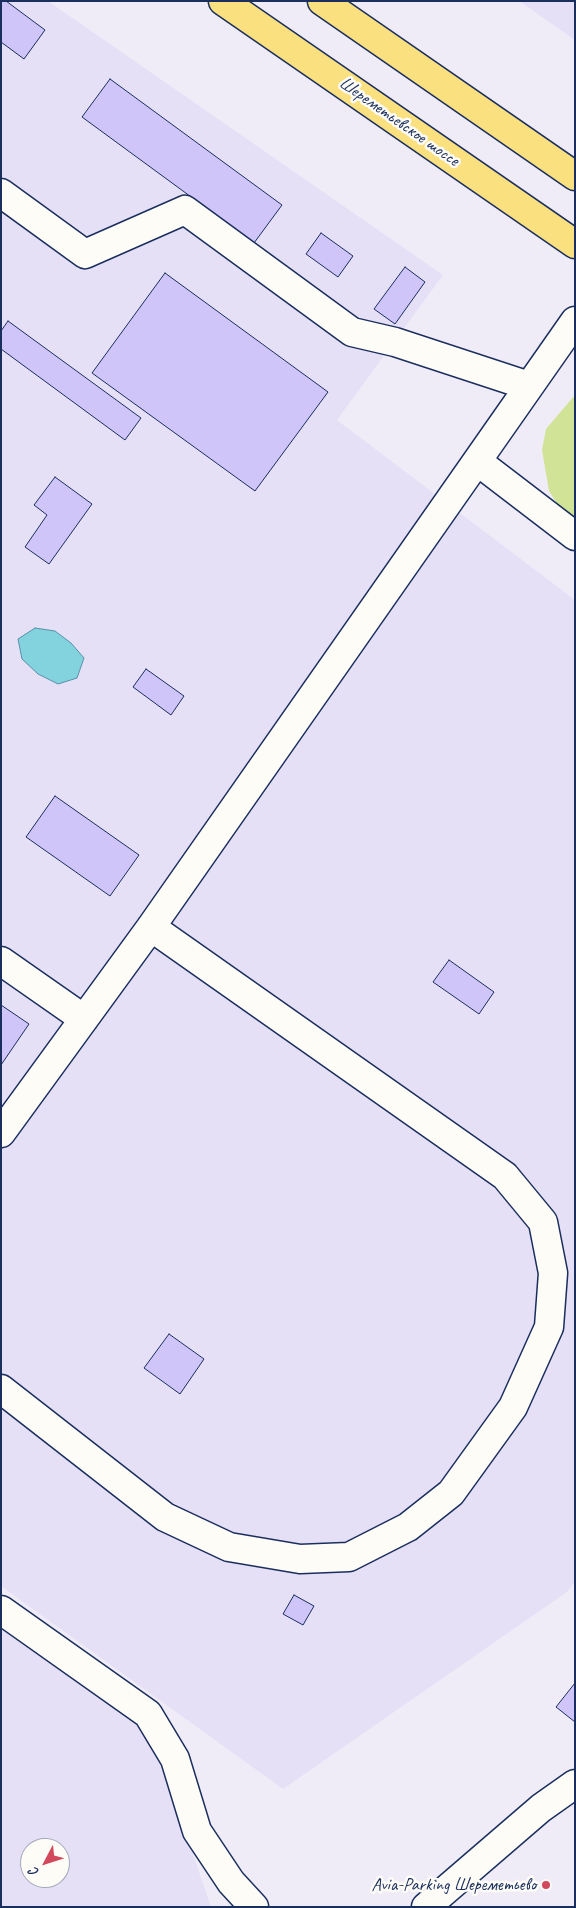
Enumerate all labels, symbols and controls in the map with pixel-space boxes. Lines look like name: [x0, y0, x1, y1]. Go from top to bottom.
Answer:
street label: Шереметьевское шоссе: [335, 73, 463, 171]
north arrow: [20, 1838, 70, 1888]
text: С: [25, 1864, 43, 1880]
place label: Avia-Parking Шереметьево: [372, 1874, 536, 1896]
marker: Avia-Parking Шереметьево: [540, 1879, 552, 1891]

